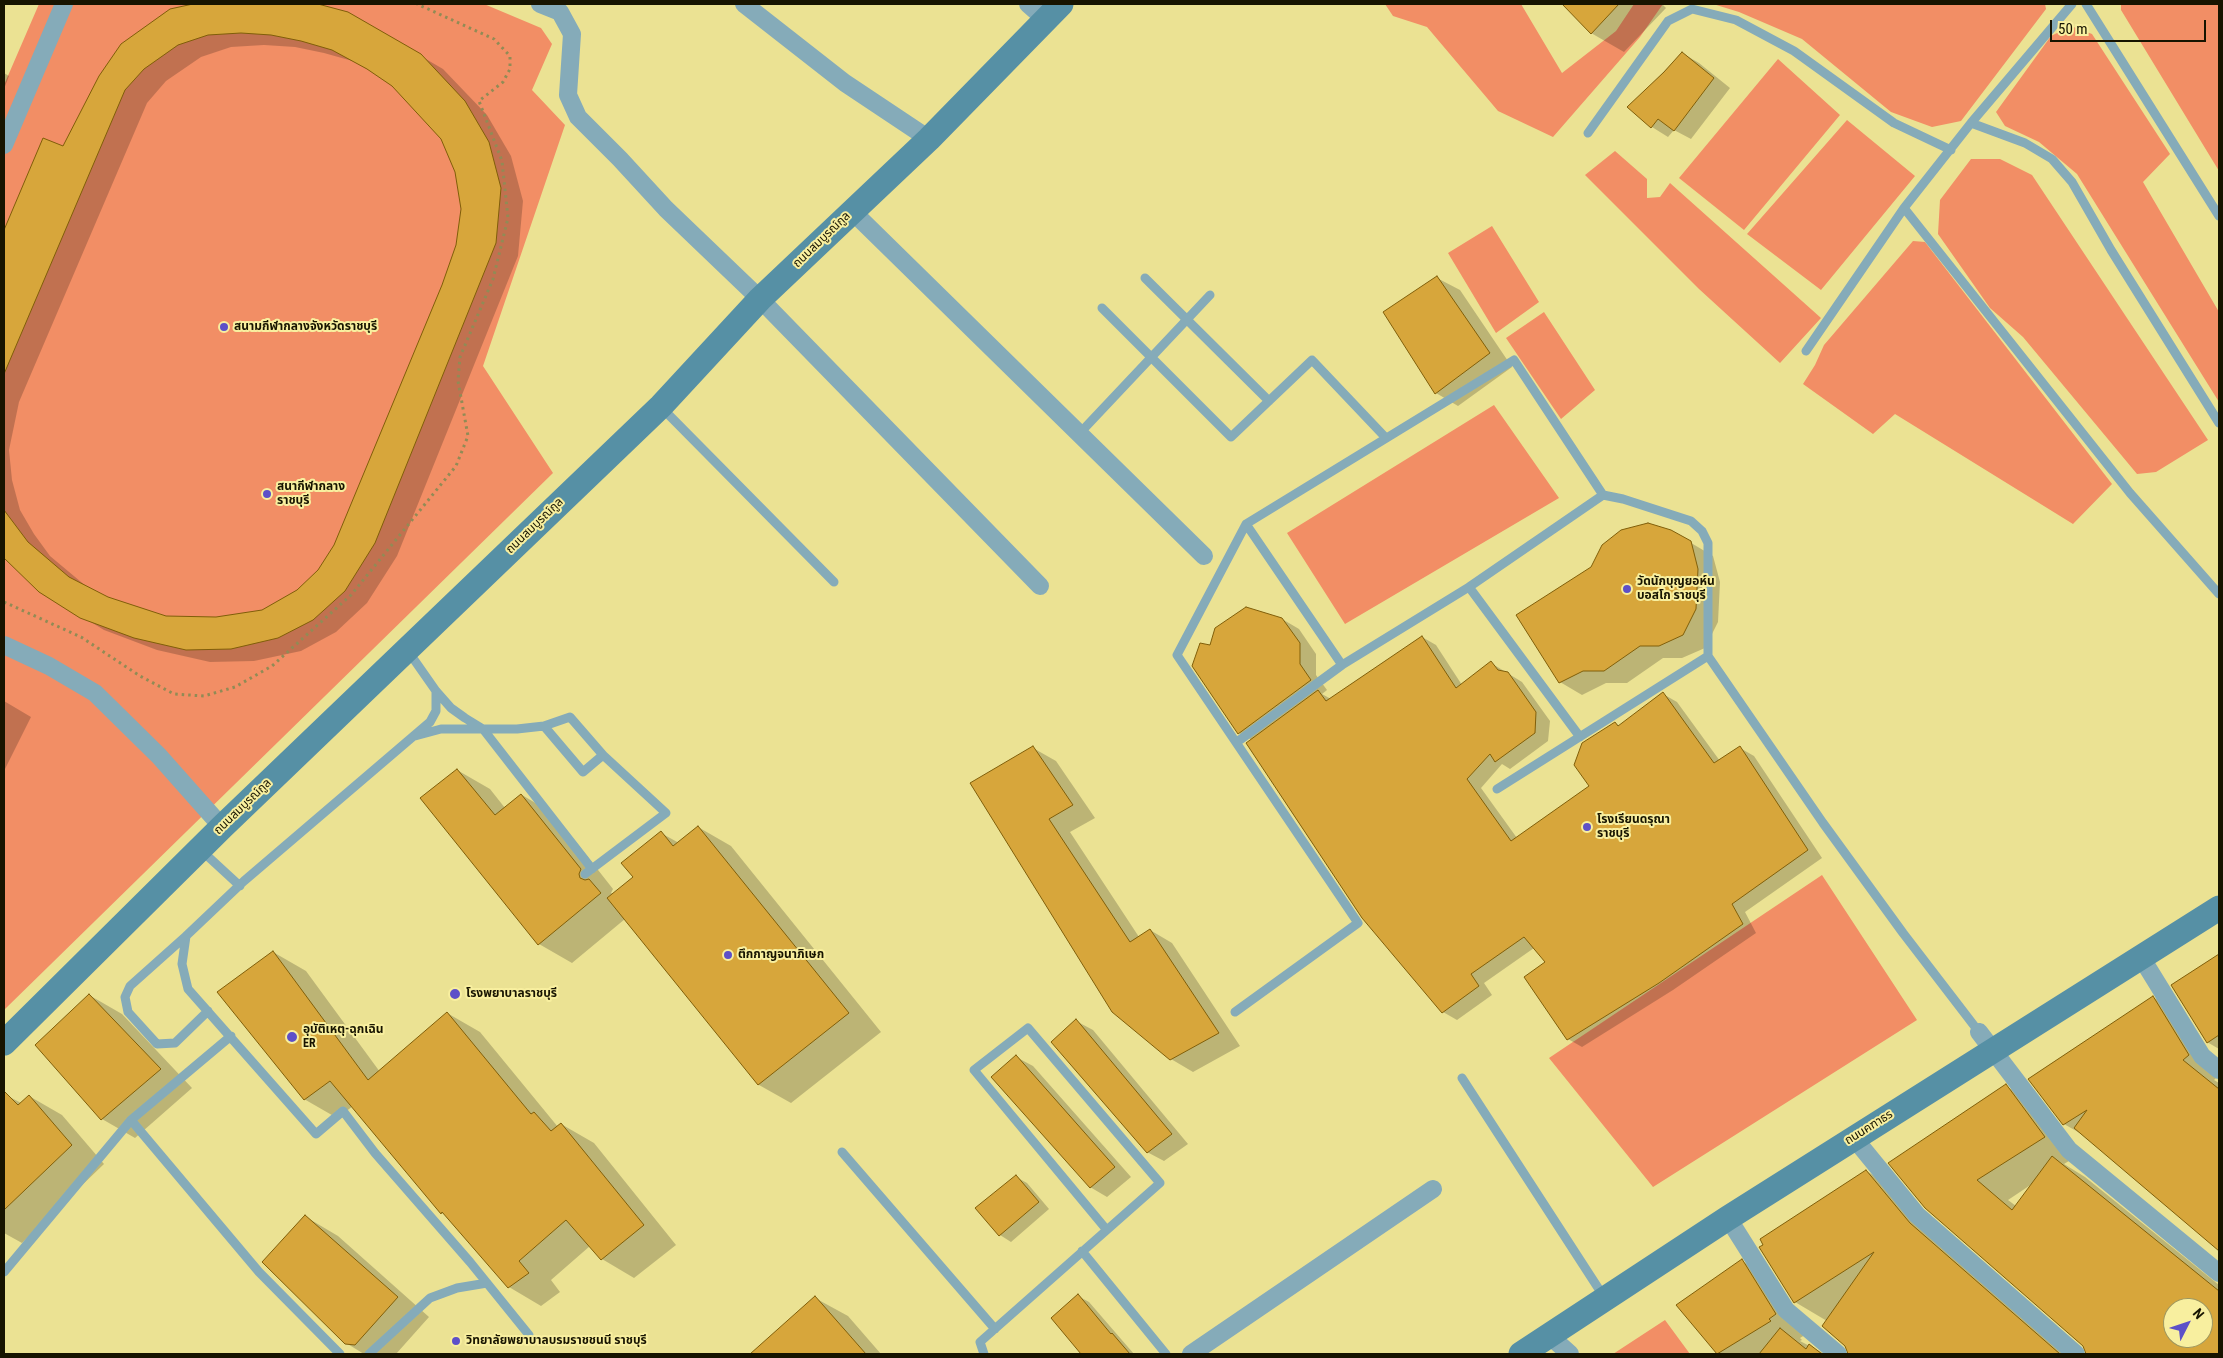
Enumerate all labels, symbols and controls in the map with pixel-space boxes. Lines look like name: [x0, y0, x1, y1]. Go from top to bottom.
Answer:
scale bar: [2053, 10, 2209, 42]
text: 50 m: [2058, 20, 2088, 38]
street label: ถนนสมบูรณ์กูล: [790, 209, 854, 271]
place label: สนามกีฬากลางจังหวัดราชบุรี: [234, 320, 377, 334]
marker: สนามกีฬากลางจังหวัดราชบุรี: [218, 321, 230, 333]
place label: สนากีฬากลาง ราชบุรี: [277, 480, 345, 508]
marker: สนากีฬากลาง ราชบุรี: [261, 488, 273, 500]
street label: ถนนสมบูรณ์กูล: [503, 495, 567, 557]
place label: วัดนักบุญยอห์น บอสโก ราชบุรี: [1637, 575, 1715, 603]
marker: วัดนักบุญยอห์น บอสโก ราชบุรี: [1621, 583, 1633, 595]
street label: ถนนสมบูรณ์กูล: [211, 776, 275, 838]
place label: โรงเรียนดรุณา ราชบุรี: [1597, 813, 1670, 841]
marker: โรงเรียนดรุณา ราชบุรี: [1581, 821, 1593, 833]
place label: ตึกกาญจนาภิเษก: [738, 948, 824, 962]
marker: ตึกกาญจนาภิเษก: [722, 949, 734, 961]
marker: โรงพยาบาลราชบุรี: [448, 987, 462, 1001]
place label: โรงพยาบาลราชบุรี: [466, 987, 557, 1001]
place label: อุบัติเหตุ-ฉุกเฉิน ER: [303, 1023, 384, 1051]
marker: อุบัติเหตุ-ฉุกเฉิน ER: [285, 1030, 299, 1044]
street label: ถนนคฑาธร: [1842, 1108, 1896, 1148]
north arrow: [2163, 1298, 2213, 1348]
text: N: [2190, 1305, 2207, 1322]
place label: วิทยาลัยพยาบาลบรมราชชนนี ราชบุรี: [466, 1334, 647, 1348]
marker: วิทยาลัยพยาบาลบรมราชชนนี ราชบุรี: [450, 1335, 462, 1347]

